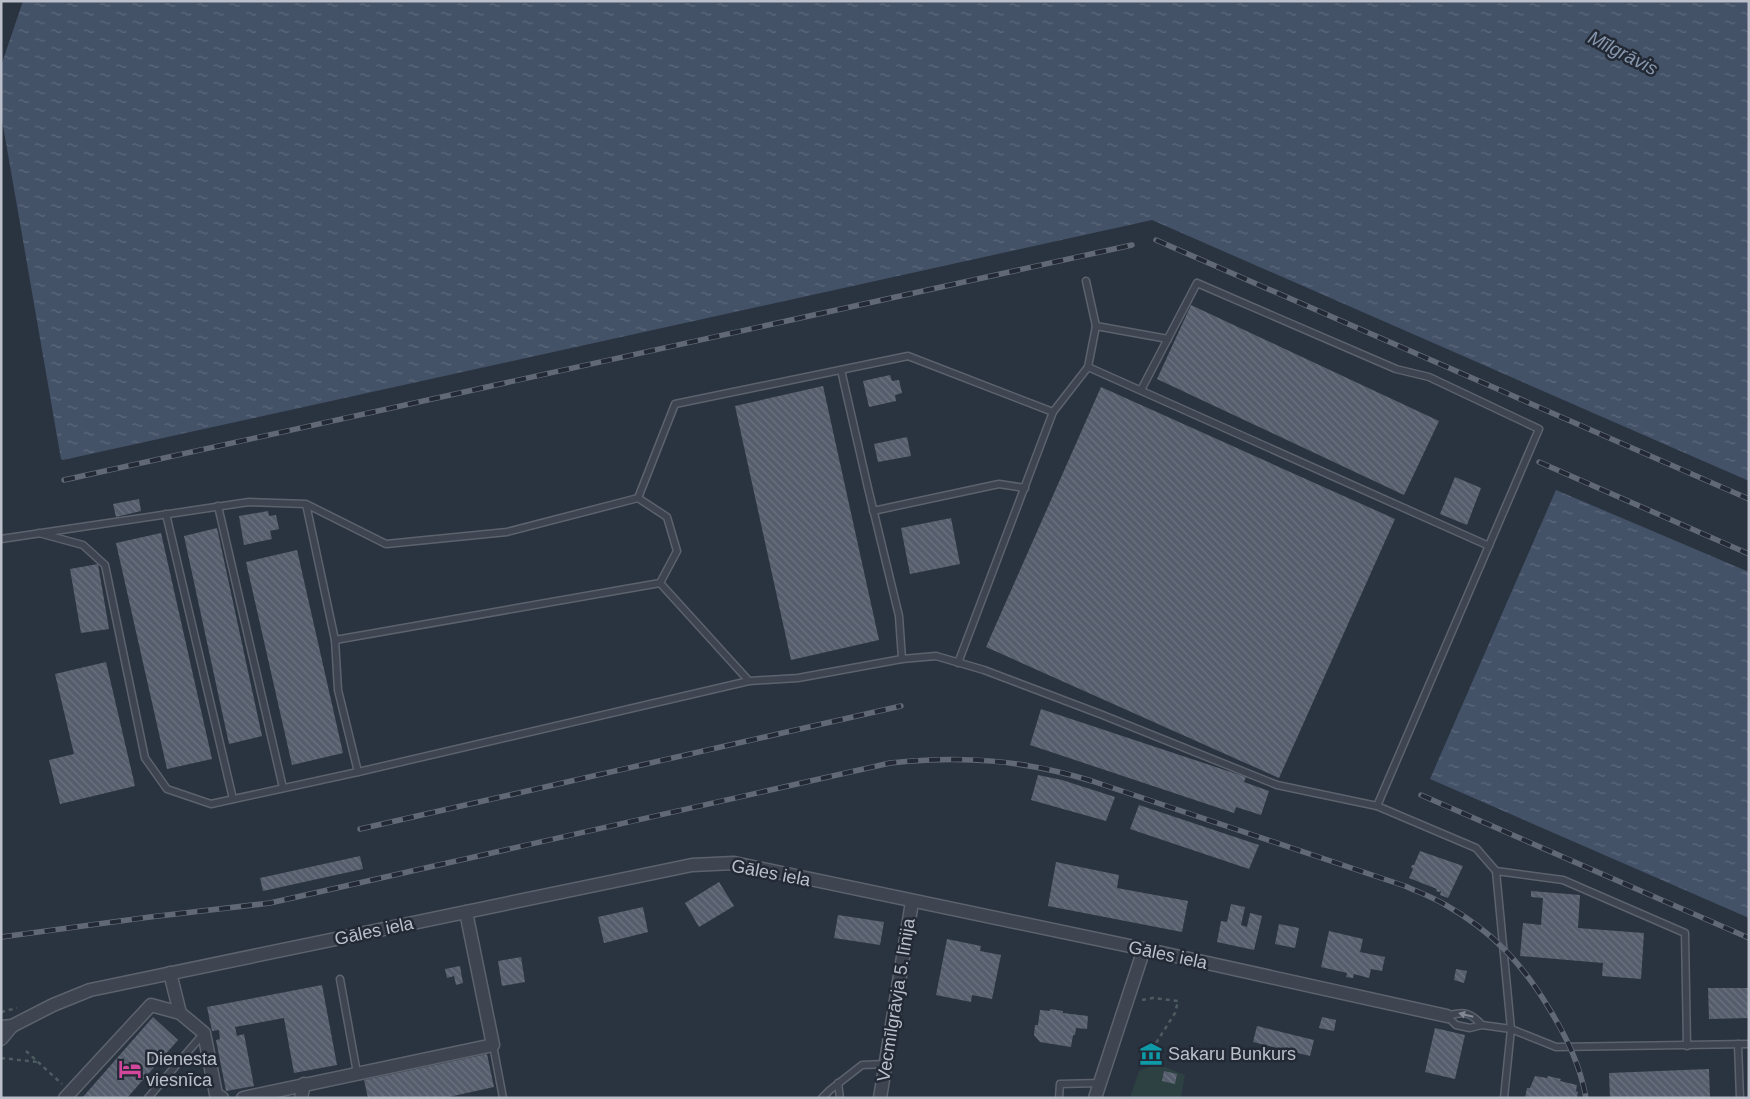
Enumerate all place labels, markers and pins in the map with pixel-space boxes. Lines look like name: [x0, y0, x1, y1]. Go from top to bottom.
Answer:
museum icon: Sakaru Bunkurs: [1138, 1041, 1164, 1067]
place label: Sakaru Bunkurs: [1168, 1044, 1296, 1064]
place label: Dienesta viesnīca: [146, 1049, 218, 1090]
hotel icon: Dienesta viesnīca: [117, 1056, 143, 1082]

